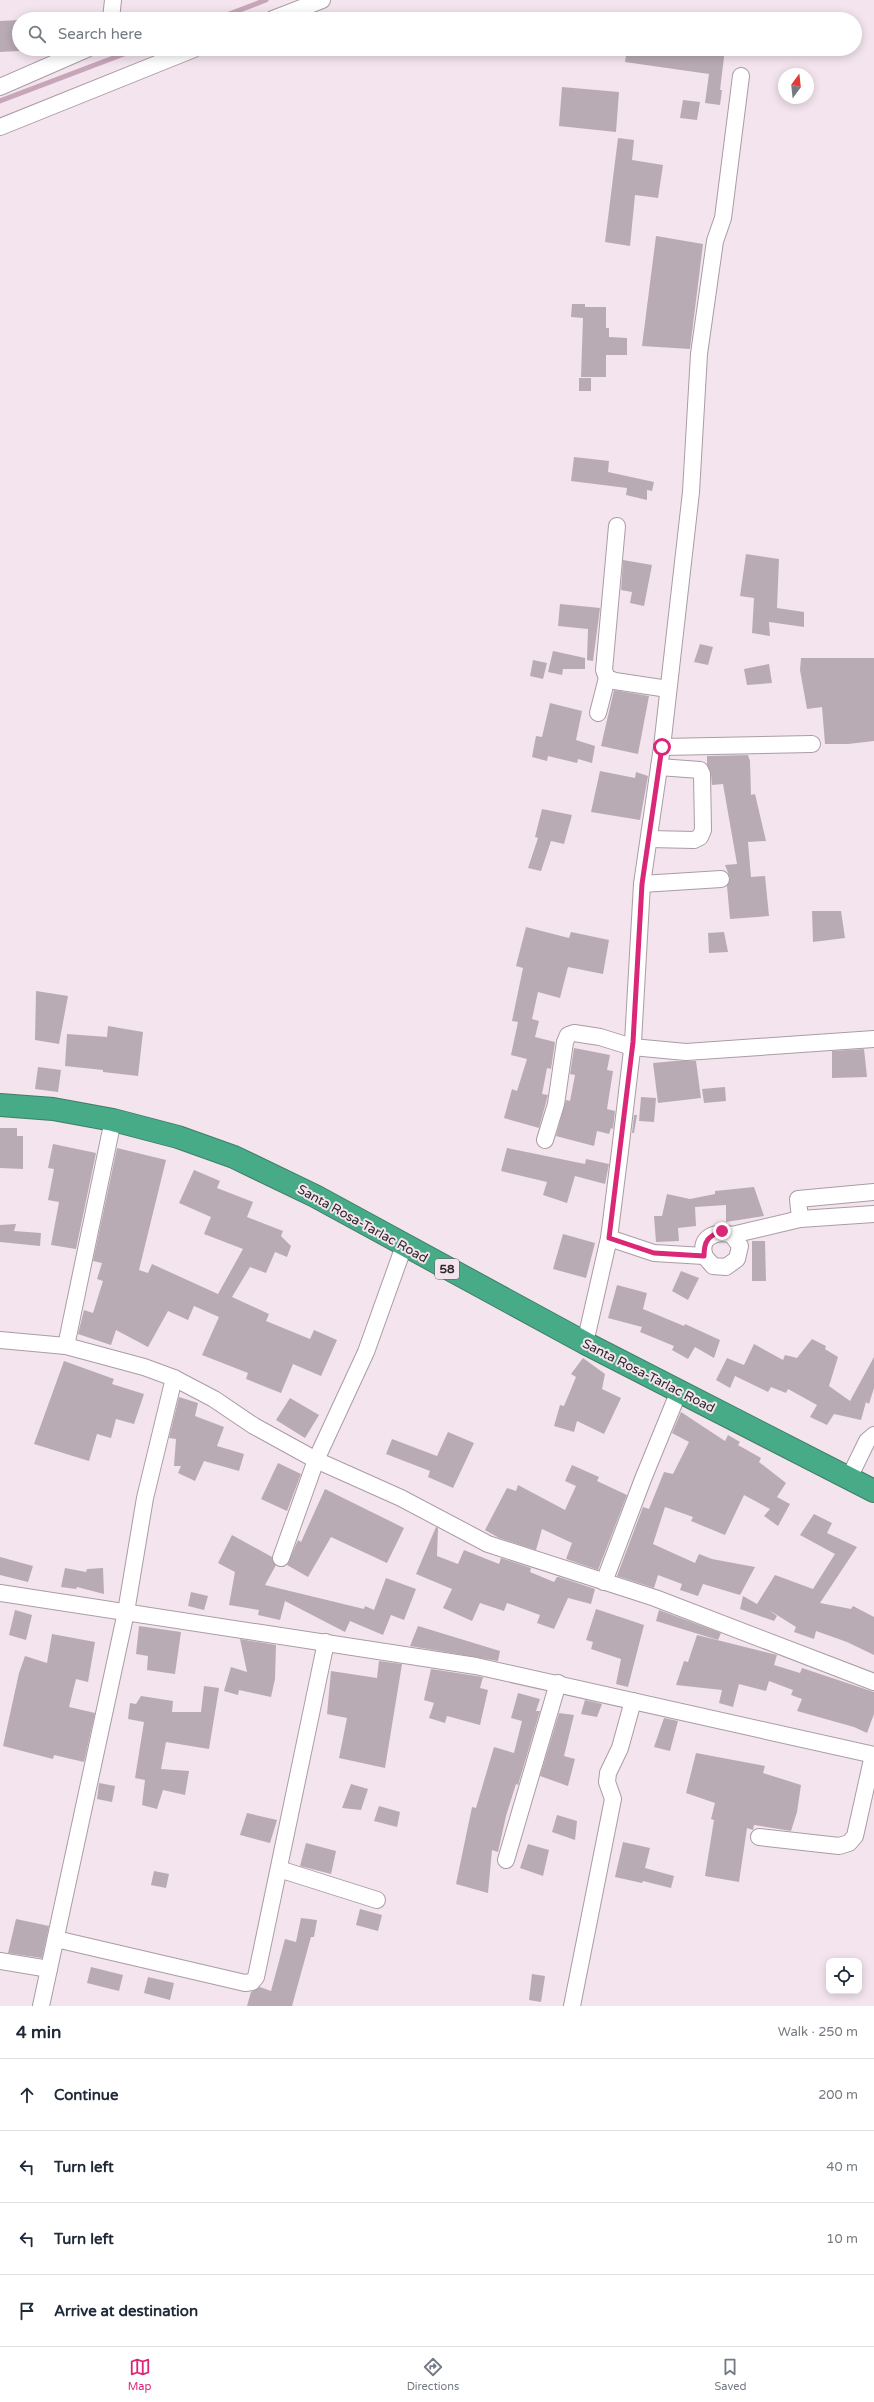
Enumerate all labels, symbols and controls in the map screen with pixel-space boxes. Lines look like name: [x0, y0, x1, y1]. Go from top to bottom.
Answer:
search box: [12, 12, 862, 56]
icon: search: [26, 23, 48, 45]
text: Search here: [58, 25, 142, 43]
north arrow: [778, 68, 814, 104]
route start: [653, 738, 671, 756]
street label: Santa Rosa-Tarlac Road: [295, 1181, 431, 1266]
route end: [713, 1222, 731, 1240]
road number: 58: [435, 1259, 459, 1279]
street label: Santa Rosa-Tarlac Road: [580, 1335, 717, 1416]
map controls: [826, 1958, 862, 1994]
button: locate: [826, 1958, 862, 1994]
text: 4 min: [16, 2022, 61, 2043]
text: Walk · 250 m: [778, 2024, 858, 2040]
icon: ahead: [16, 2084, 38, 2106]
text: Continue: [54, 2086, 118, 2104]
text: 200 m: [818, 2087, 858, 2103]
icon: left: [16, 2156, 38, 2178]
text: Turn left: [54, 2158, 114, 2176]
text: 40 m: [826, 2159, 858, 2175]
icon: left: [16, 2228, 38, 2250]
text: Turn left: [54, 2230, 114, 2248]
text: 10 m: [826, 2231, 858, 2247]
icon: arrive: [16, 2300, 38, 2322]
text: Arrive at destination: [54, 2302, 198, 2320]
tab: Map: [128, 2356, 151, 2393]
tab: Directions: [407, 2356, 459, 2393]
tab: Saved: [715, 2356, 746, 2393]

